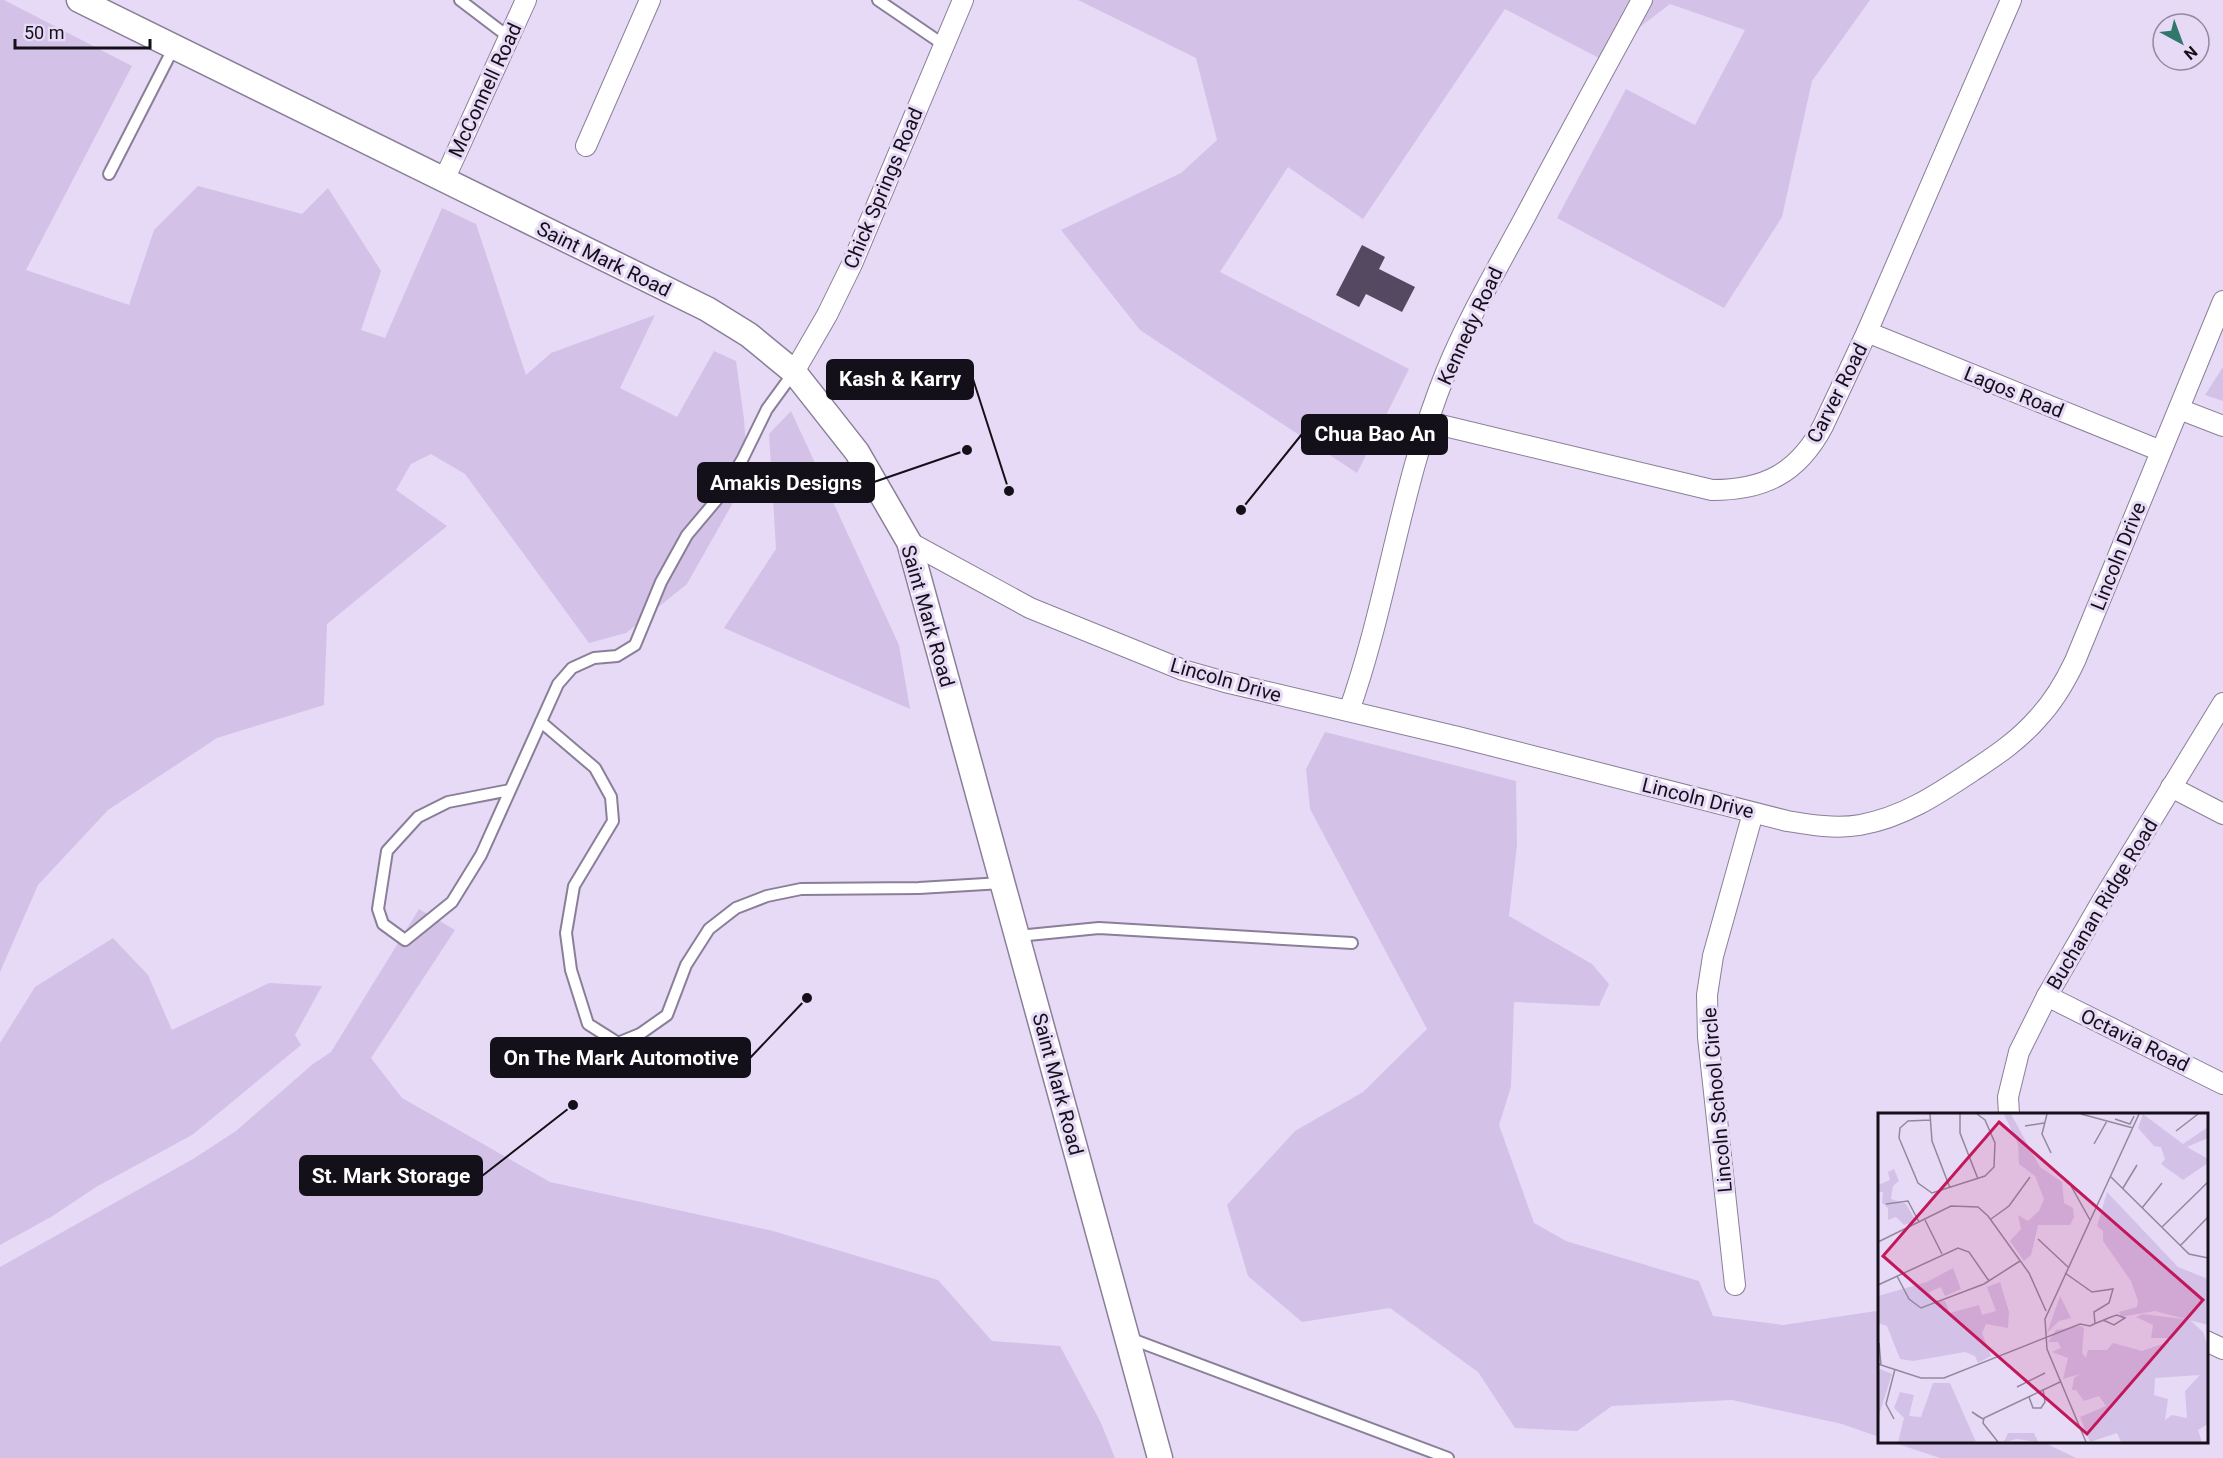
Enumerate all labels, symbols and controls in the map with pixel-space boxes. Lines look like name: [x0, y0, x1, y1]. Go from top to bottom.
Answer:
scale bar: [15, 12, 150, 50]
north arrow: [2151, 12, 2211, 72]
street label: McConnell Road: [443, 19, 527, 161]
text: 50 m: [24, 22, 64, 43]
text: N: [2180, 42, 2201, 64]
street label: Chick Springs Road: [838, 104, 928, 272]
street label: Saint Mark Road: [533, 216, 675, 302]
street label: Kennedy Road: [1432, 263, 1508, 389]
street label: Carver Road: [1802, 339, 1872, 447]
callout: Kash & Karry: [827, 360, 973, 399]
street label: Lagos Road: [1961, 361, 2067, 423]
text: Kash & Karry: [839, 367, 961, 391]
callout: Chua Bao An: [1302, 415, 1447, 454]
text: Chua Bao An: [1315, 422, 1435, 446]
callout: Amakis Designs: [698, 463, 874, 502]
text: Amakis Designs: [710, 471, 862, 495]
street label: Lincoln Drive: [2085, 498, 2151, 614]
street label: Saint Mark Road: [896, 542, 960, 690]
street label: Lincoln Drive: [1168, 653, 1284, 707]
street label: Lincoln Drive: [1640, 773, 1756, 823]
street label: Buchanan Ridge Road: [2042, 814, 2162, 994]
street label: Octavia Road: [2077, 1003, 2193, 1077]
street label: Lincoln School Circle: [1697, 1006, 1737, 1194]
street label: Saint Mark Road: [1027, 1010, 1089, 1158]
callout: On The Mark Automotive: [491, 1038, 750, 1077]
text: On The Mark Automotive: [504, 1046, 739, 1070]
inset map: [1878, 1113, 2208, 1443]
callout: St. Mark Storage: [300, 1156, 482, 1195]
text: St. Mark Storage: [312, 1164, 470, 1188]

